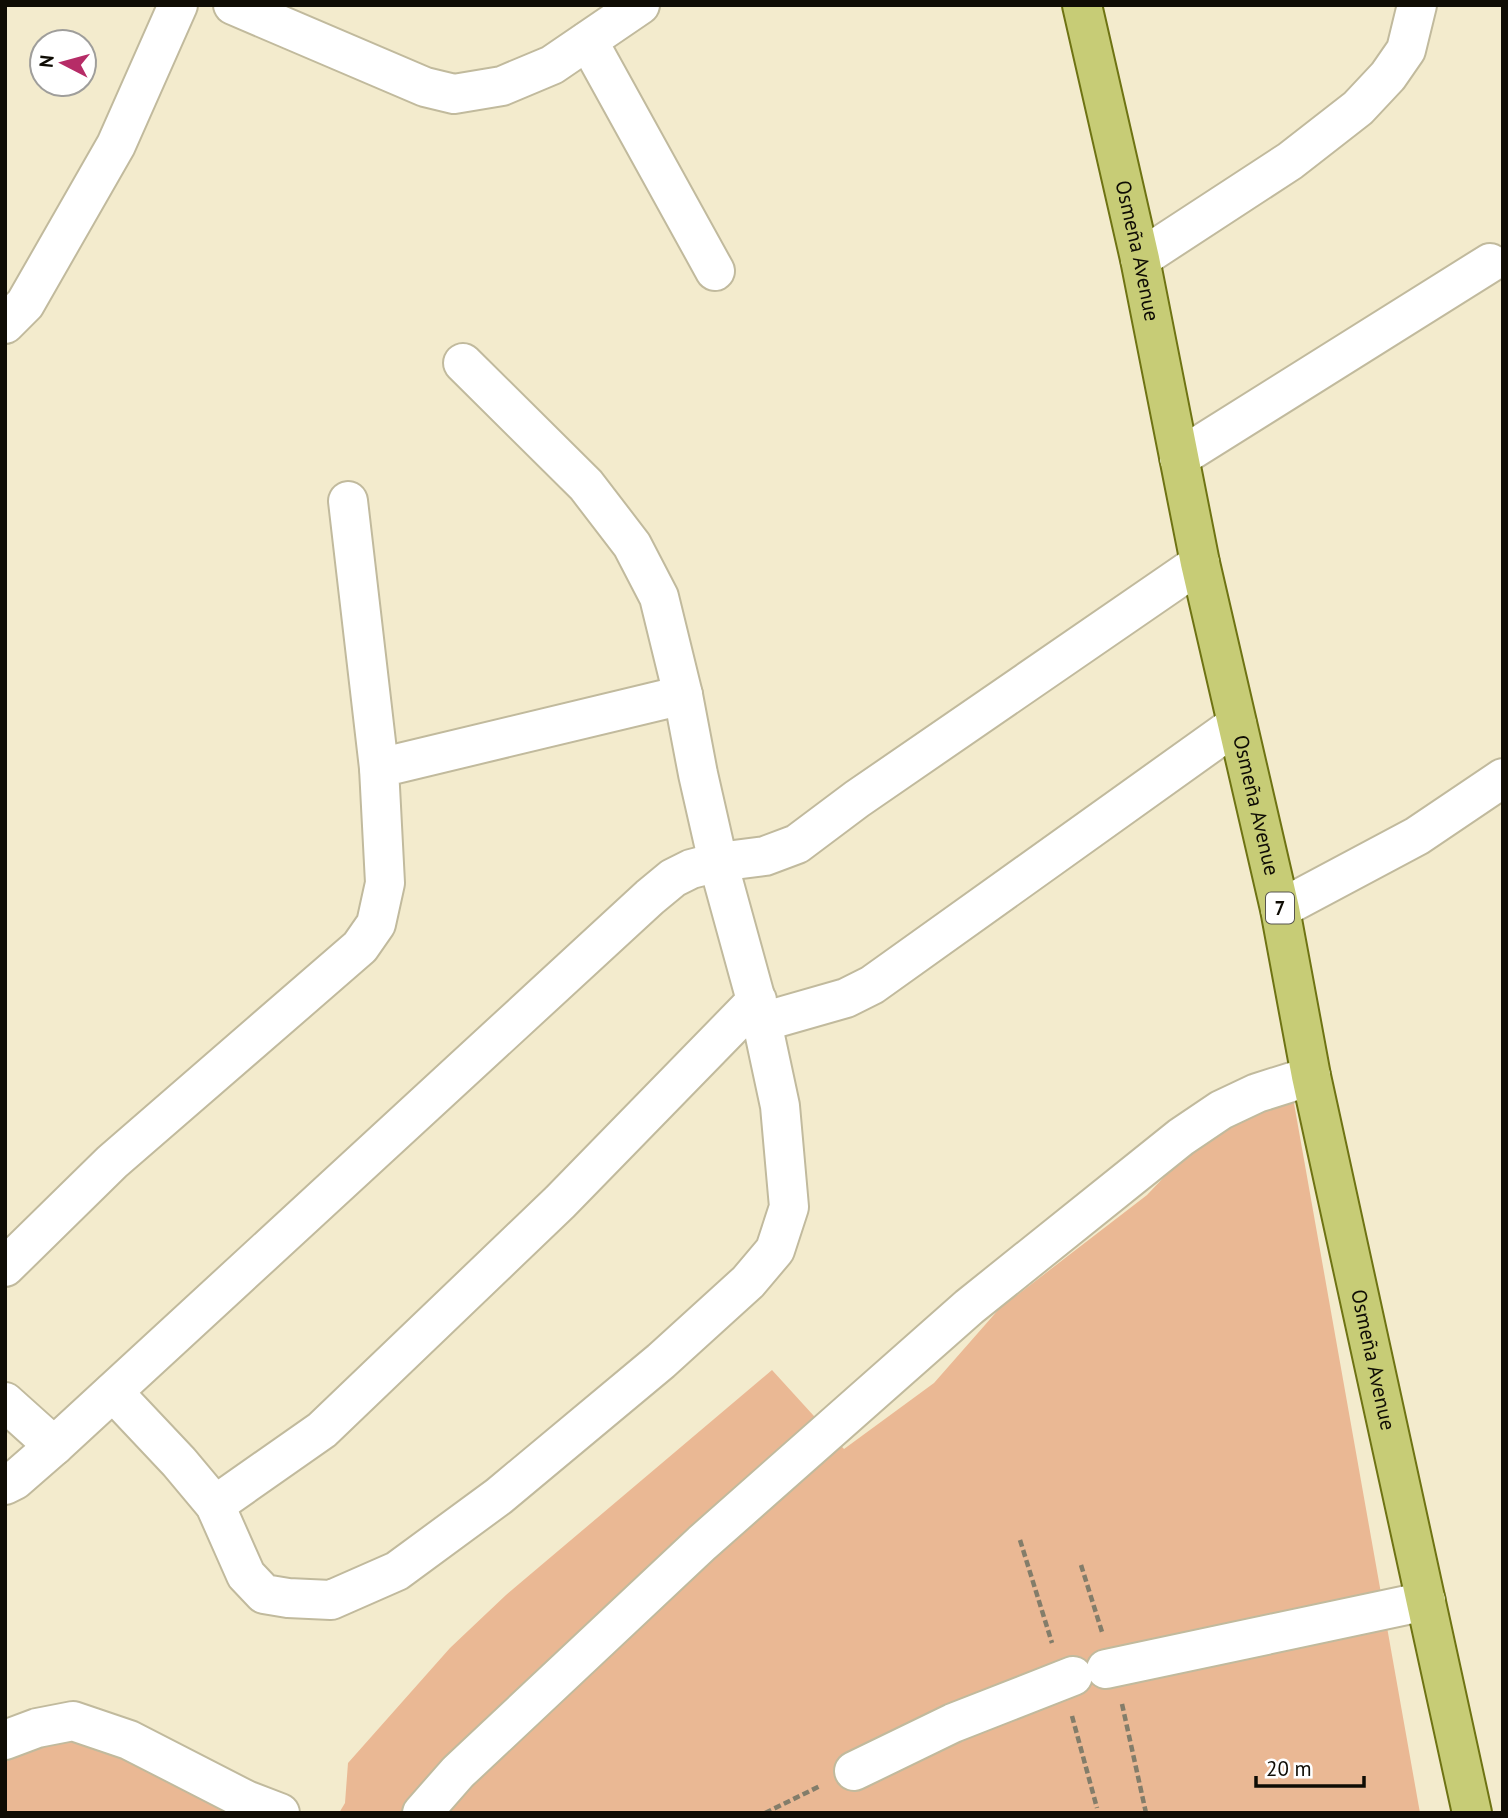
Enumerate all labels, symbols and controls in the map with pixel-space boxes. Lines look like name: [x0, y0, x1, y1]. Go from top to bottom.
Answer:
north arrow: [28, 28, 98, 98]
text: N: [34, 54, 59, 69]
street label: Osmeña Avenue: [1109, 178, 1166, 324]
street label: Osmeña Avenue: [1227, 732, 1286, 878]
road number: 7: [1266, 893, 1294, 924]
street label: Osmeña Avenue: [1345, 1287, 1402, 1433]
scale bar: [1256, 1744, 1364, 1788]
text: 20 m: [1266, 1755, 1312, 1782]

